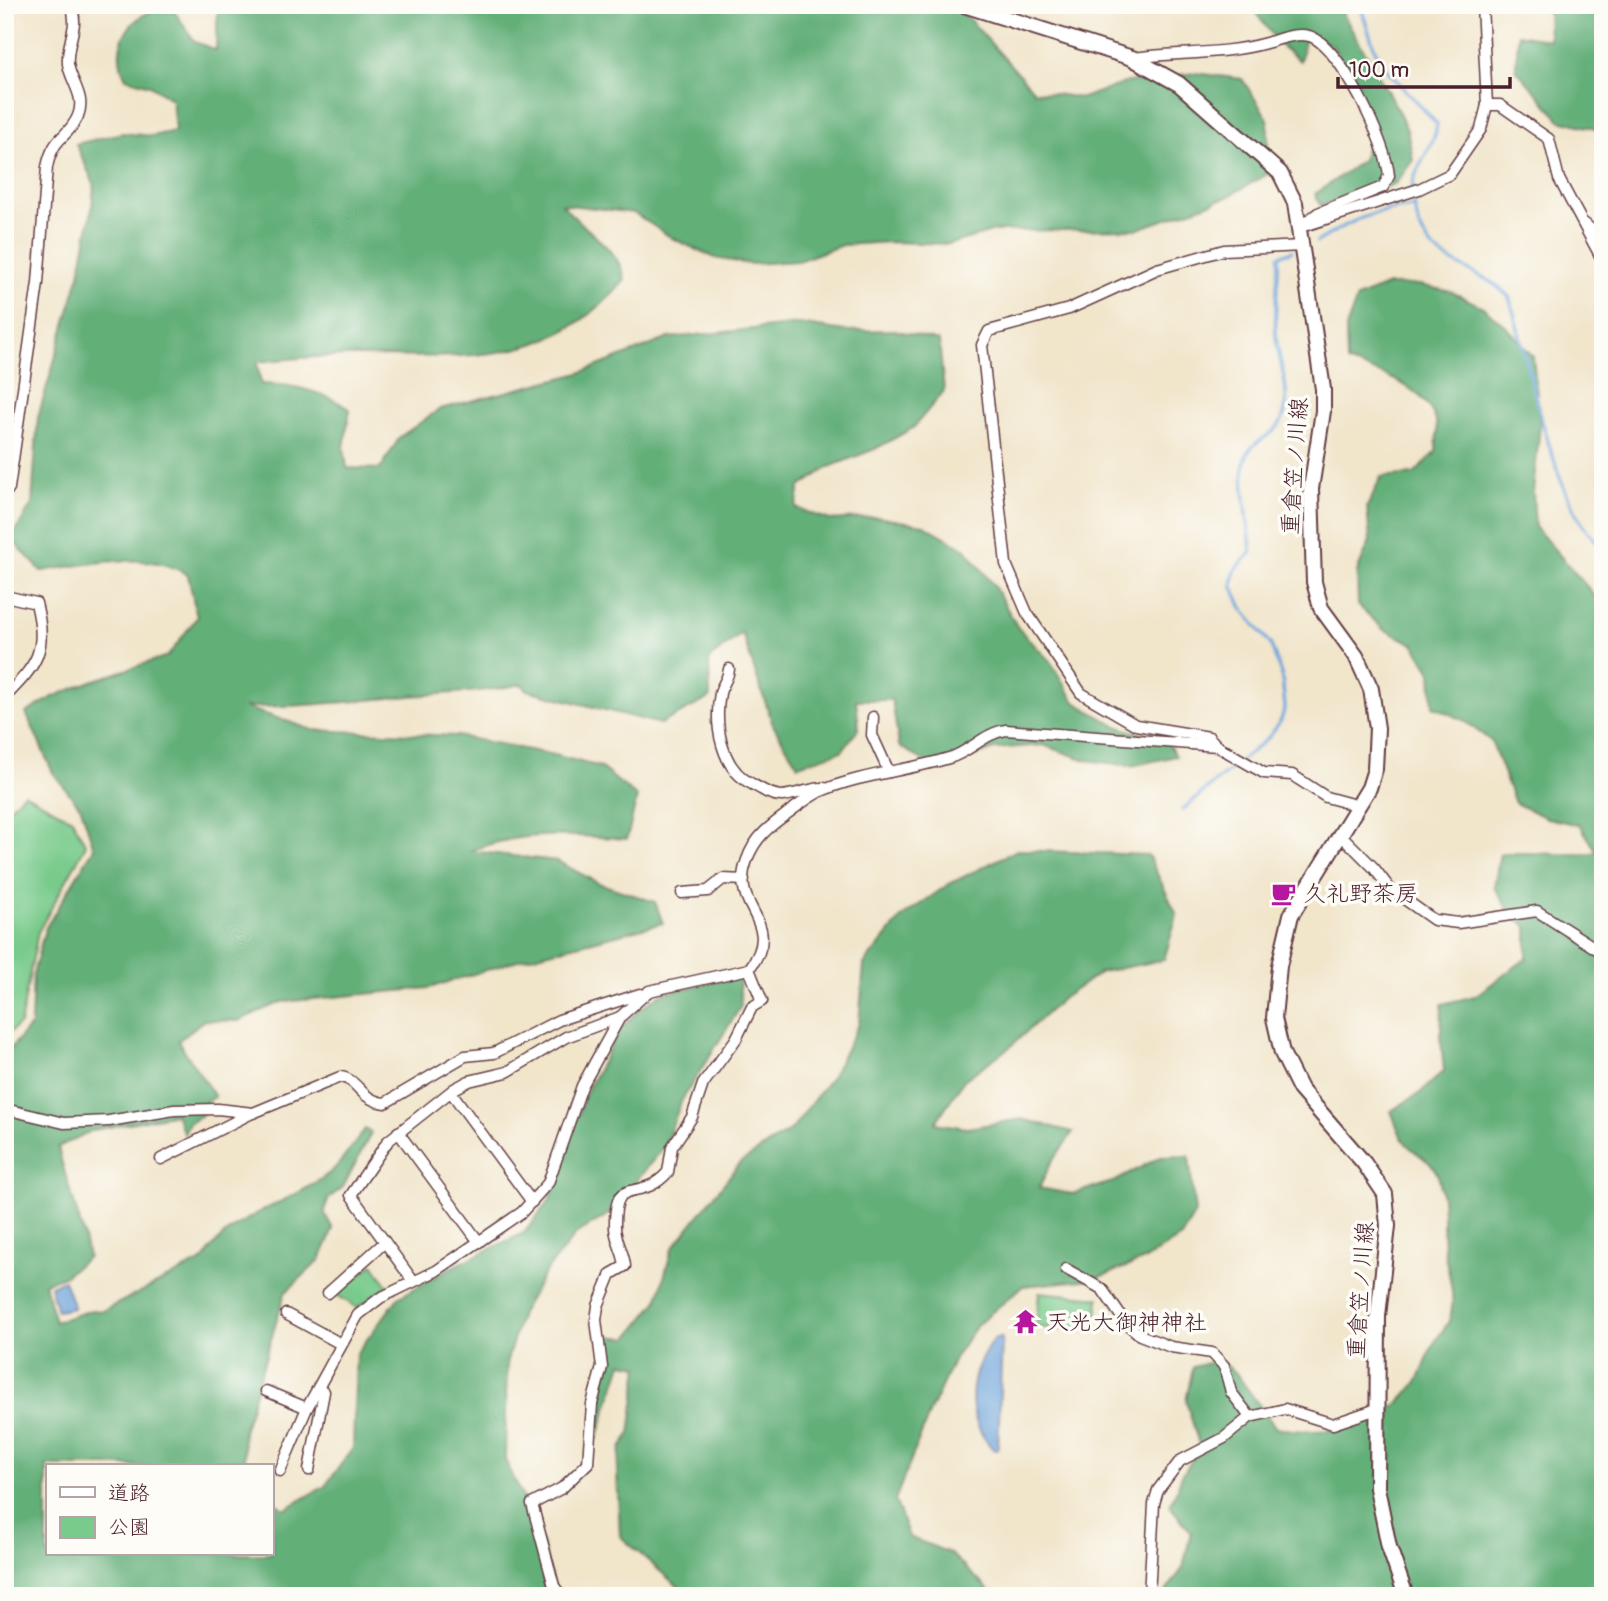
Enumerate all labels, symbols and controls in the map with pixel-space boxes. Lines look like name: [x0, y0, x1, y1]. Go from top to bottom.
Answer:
scale bar: [1338, 46, 1510, 90]
text: 100 m: [1349, 57, 1409, 84]
street label: 重倉笠ノ川線: [1275, 396, 1314, 536]
cafe icon: 久礼野茶房: [1269, 879, 1297, 907]
place label: 久礼野茶房: [1303, 879, 1418, 908]
street label: 重倉笠ノ川線: [1341, 1220, 1380, 1360]
temple icon: 天光大御神神社: [1012, 1308, 1040, 1336]
place label: 天光大御神神社: [1046, 1308, 1207, 1337]
legend: [46, 1464, 273, 1556]
text: 道路: [108, 1480, 150, 1507]
text: 公園: [108, 1514, 150, 1541]

